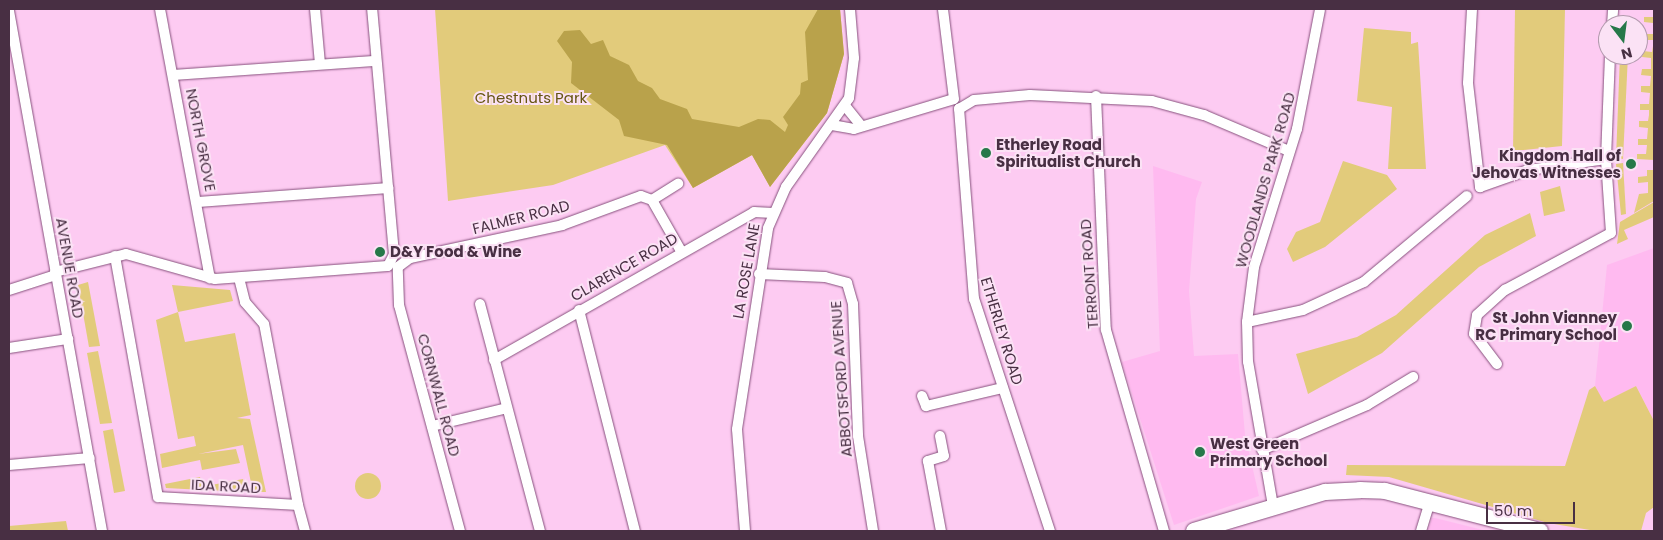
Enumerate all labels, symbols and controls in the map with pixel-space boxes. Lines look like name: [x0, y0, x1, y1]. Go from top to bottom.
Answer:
north arrow: [1598, 15, 1648, 65]
text: N: [1619, 43, 1634, 65]
street label: NORTH GROVE: [182, 87, 220, 193]
park label: Chestnuts Park: [475, 89, 587, 107]
street label: WOODLANDS PARK ROAD: [1231, 90, 1299, 270]
place label: Etherley Road Spiritualist Church: [996, 135, 1141, 170]
place label: Kingdom Hall of Jehovas Witnesses: [1472, 146, 1621, 181]
marker: Etherley Road Spiritualist Church: [980, 147, 992, 159]
marker: Kingdom Hall of Jehovas Witnesses: [1625, 158, 1637, 170]
street label: FALMER ROAD: [471, 196, 571, 238]
street label: AVENUE ROAD: [52, 216, 88, 320]
street label: TERRONT ROAD: [1076, 218, 1102, 330]
street label: LA ROSE LANE: [729, 222, 763, 320]
street label: CLARENCE ROAD: [567, 229, 681, 305]
place label: D&Y Food & Wine: [390, 243, 522, 261]
marker: D&Y Food & Wine: [374, 246, 386, 258]
street label: ETHERLEY ROAD: [977, 275, 1027, 387]
street label: ABBOTSFORD AVENUE: [827, 300, 855, 458]
place label: St John Vianney RC Primary School: [1475, 308, 1617, 343]
marker: St John Vianney RC Primary School: [1621, 320, 1633, 332]
street label: CORNWALL ROAD: [414, 332, 464, 458]
place label: West Green Primary School: [1210, 434, 1327, 469]
marker: West Green Primary School: [1194, 446, 1206, 458]
street label: IDA ROAD: [191, 475, 261, 497]
scale bar: [1488, 492, 1577, 524]
text: 50 m: [1494, 500, 1532, 521]

